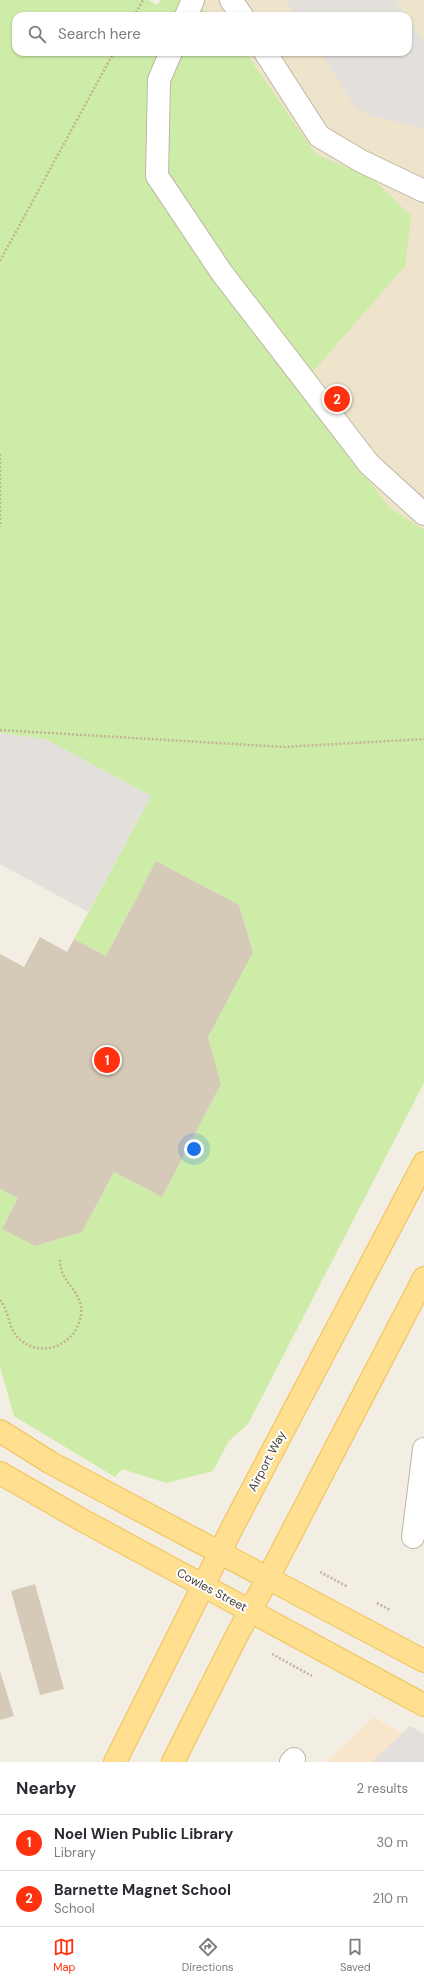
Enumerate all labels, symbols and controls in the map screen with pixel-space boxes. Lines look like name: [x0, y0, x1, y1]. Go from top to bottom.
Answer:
search box: [12, 12, 412, 56]
icon: search: [26, 23, 48, 45]
text: Search here: [58, 24, 141, 44]
pin: 2: [324, 384, 350, 414]
pin: 1: [94, 1045, 120, 1075]
your location: [184, 1139, 204, 1159]
street label: Airport Way: [244, 1428, 290, 1494]
street label: Cowles Street: [174, 1565, 250, 1615]
text: Nearby: [16, 1777, 76, 1799]
text: 2 results: [357, 1780, 408, 1797]
text: Noel Wien Public Library: [54, 1824, 233, 1844]
text: 1: [27, 1834, 31, 1851]
text: 30 m: [376, 1834, 408, 1851]
text: Library: [54, 1844, 96, 1861]
text: Barnette Magnet School: [54, 1880, 231, 1900]
text: 2: [25, 1890, 33, 1907]
text: 210 m: [373, 1890, 408, 1907]
text: School: [54, 1900, 95, 1917]
tab: Map: [53, 1936, 75, 1974]
tab: Directions: [182, 1936, 234, 1974]
tab: Saved: [340, 1936, 371, 1974]

